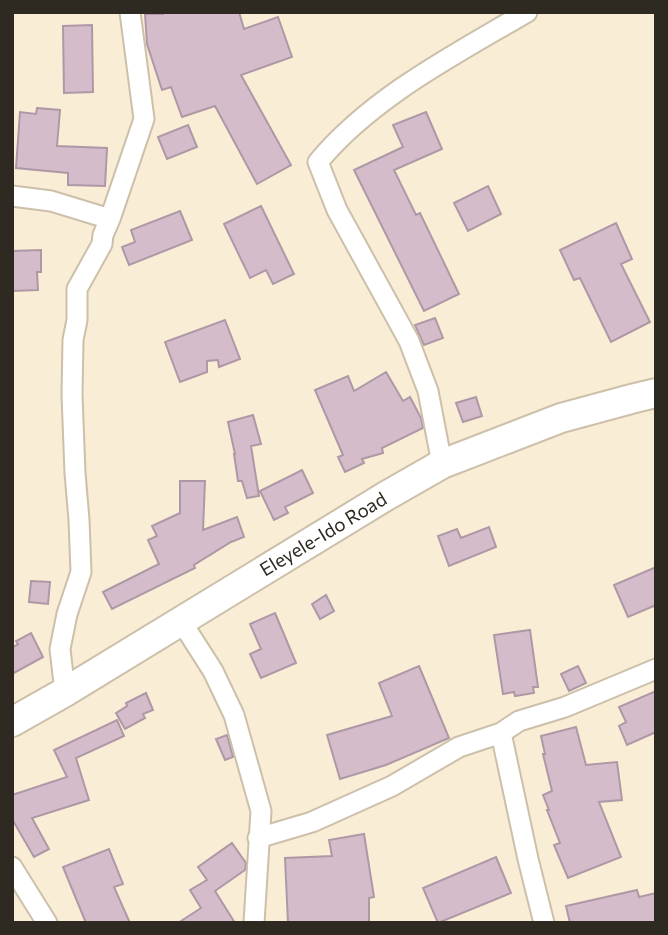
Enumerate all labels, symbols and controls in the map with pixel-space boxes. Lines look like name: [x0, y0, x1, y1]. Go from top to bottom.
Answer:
street label: Eleyele-Ido Road: [255, 487, 390, 580]

